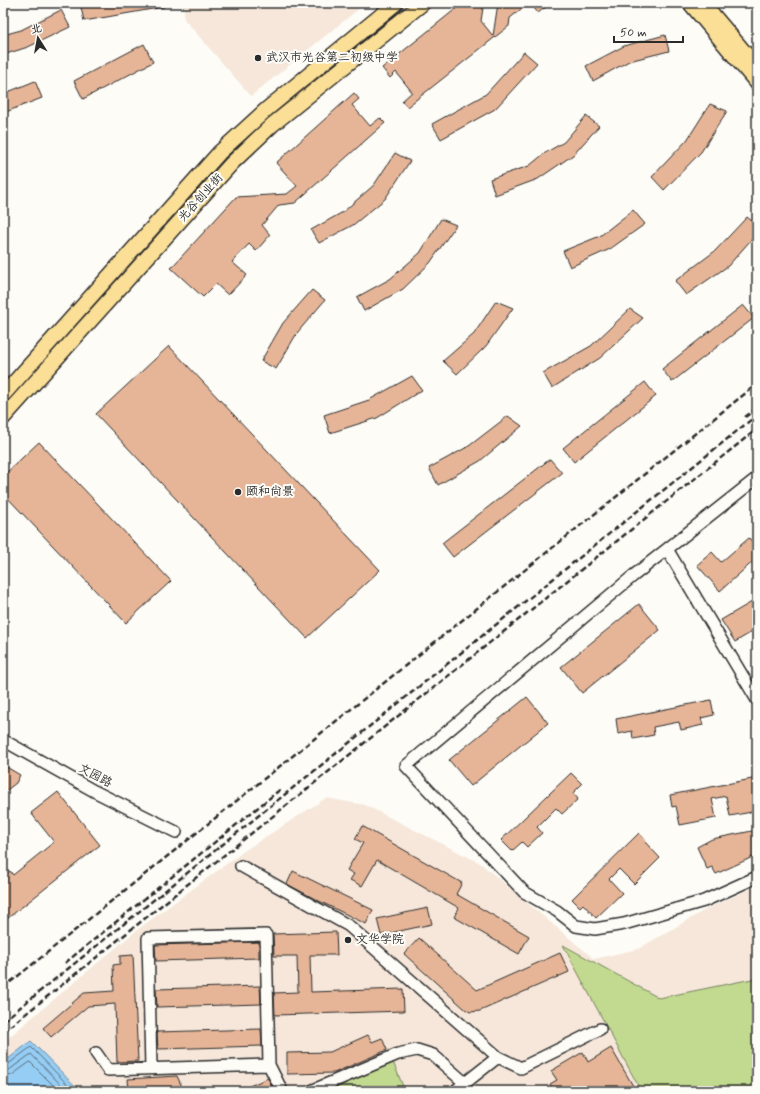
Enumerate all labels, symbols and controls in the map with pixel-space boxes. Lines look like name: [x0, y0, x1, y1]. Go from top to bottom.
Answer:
north arrow: [18, 18, 58, 58]
scale bar: [614, 18, 683, 44]
text: 北: [30, 21, 43, 37]
text: 50 m: [620, 25, 647, 41]
place label: 武汉市光谷第二初级中学: [266, 50, 398, 66]
marker: 武汉市光谷第二初级中学: [253, 53, 263, 63]
street label: 光谷创业街: [175, 170, 227, 226]
place label: 颐和尚景: [246, 484, 294, 500]
marker: 颐和尚景: [233, 487, 243, 497]
street label: 文园路: [75, 760, 115, 792]
place label: 文华学院: [356, 932, 404, 948]
marker: 文华学院: [343, 935, 353, 945]

